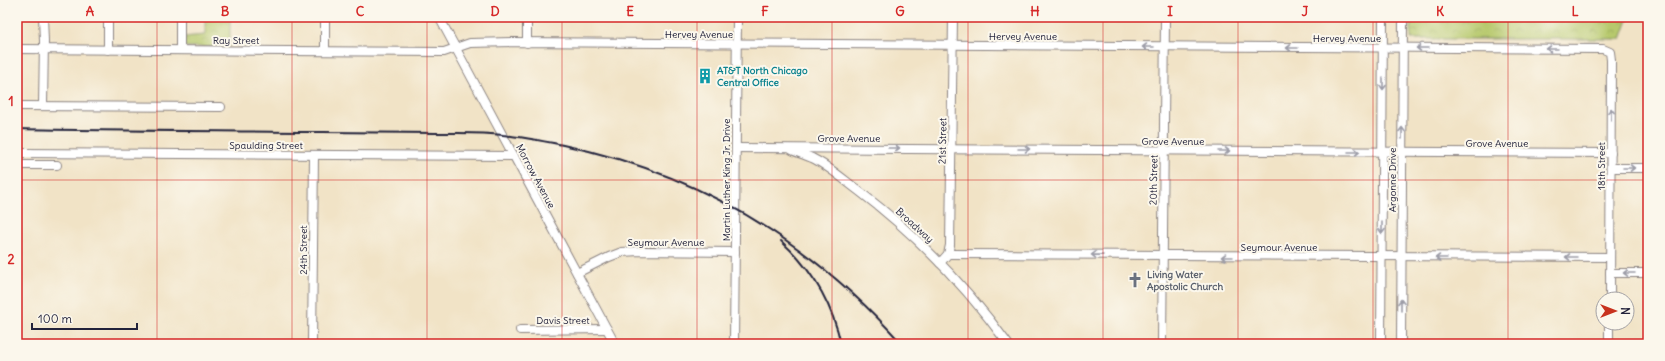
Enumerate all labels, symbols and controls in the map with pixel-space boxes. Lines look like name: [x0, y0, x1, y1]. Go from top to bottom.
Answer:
text: A: [86, 3, 95, 20]
text: B: [221, 3, 230, 20]
text: C: [356, 3, 365, 20]
text: D: [490, 3, 500, 20]
text: E: [626, 3, 634, 20]
text: F: [761, 3, 769, 20]
text: G: [895, 3, 905, 20]
text: H: [1030, 3, 1040, 20]
text: I: [1167, 3, 1173, 20]
text: J: [1302, 3, 1309, 20]
text: K: [1436, 3, 1445, 20]
text: L: [1571, 3, 1579, 20]
street label: Hervey Avenue: [665, 28, 733, 41]
street label: Hervey Avenue: [989, 30, 1057, 43]
street label: Hervey Avenue: [1313, 32, 1381, 45]
street label: Ray Street: [213, 34, 260, 47]
one-way arrow: [1142, 43, 1155, 51]
one-way arrow: [1286, 44, 1299, 52]
one-way arrow: [1416, 44, 1429, 52]
one-way arrow: [1546, 45, 1559, 53]
place label: AT&T North Chicago Central Office: [717, 64, 808, 89]
building icon: AT&T North Chicago Central Office: [696, 67, 714, 85]
one-way arrow: [1379, 77, 1387, 90]
text: 1: [8, 93, 14, 110]
one-way arrow: [1607, 108, 1615, 121]
street label: 21st Street: [936, 117, 949, 164]
street label: Martin Luther King Jr. Drive: [720, 119, 733, 241]
one-way arrow: [1399, 127, 1406, 140]
street label: Grove Avenue: [818, 132, 880, 145]
street label: Grove Avenue: [1142, 135, 1204, 148]
street label: Grove Avenue: [1466, 137, 1528, 150]
street label: Spaulding Street: [229, 139, 303, 152]
street label: 18th Street: [1595, 141, 1608, 190]
street label: Morrow Avenue: [513, 142, 558, 211]
one-way arrow: [887, 145, 900, 152]
one-way arrow: [1017, 145, 1030, 153]
one-way arrow: [1217, 147, 1230, 155]
one-way arrow: [1347, 148, 1360, 156]
street label: Argonne Drive: [1386, 148, 1399, 212]
street label: 20th Street: [1147, 154, 1160, 205]
one-way arrow: [1622, 164, 1635, 172]
street label: Broadway: [893, 205, 936, 246]
one-way arrow: [1378, 221, 1386, 234]
street label: 24th Street: [297, 225, 310, 275]
street label: Seymour Avenue: [628, 236, 704, 249]
street label: Seymour Avenue: [1241, 241, 1317, 254]
text: 2: [7, 251, 15, 268]
one-way arrow: [1091, 251, 1104, 259]
one-way arrow: [1221, 253, 1234, 261]
one-way arrow: [1565, 253, 1578, 261]
one-way arrow: [1435, 254, 1448, 262]
place label: Living Water Apostolic Church: [1147, 268, 1223, 293]
one-way arrow: [1623, 269, 1636, 277]
church icon: Living Water Apostolic Church: [1126, 271, 1144, 289]
north arrow: [1595, 291, 1635, 331]
one-way arrow: [1397, 299, 1405, 312]
scale bar: [32, 305, 137, 331]
text: N: [1618, 307, 1632, 315]
text: 100 m: [38, 311, 72, 326]
street label: Davis Street: [536, 314, 590, 327]

